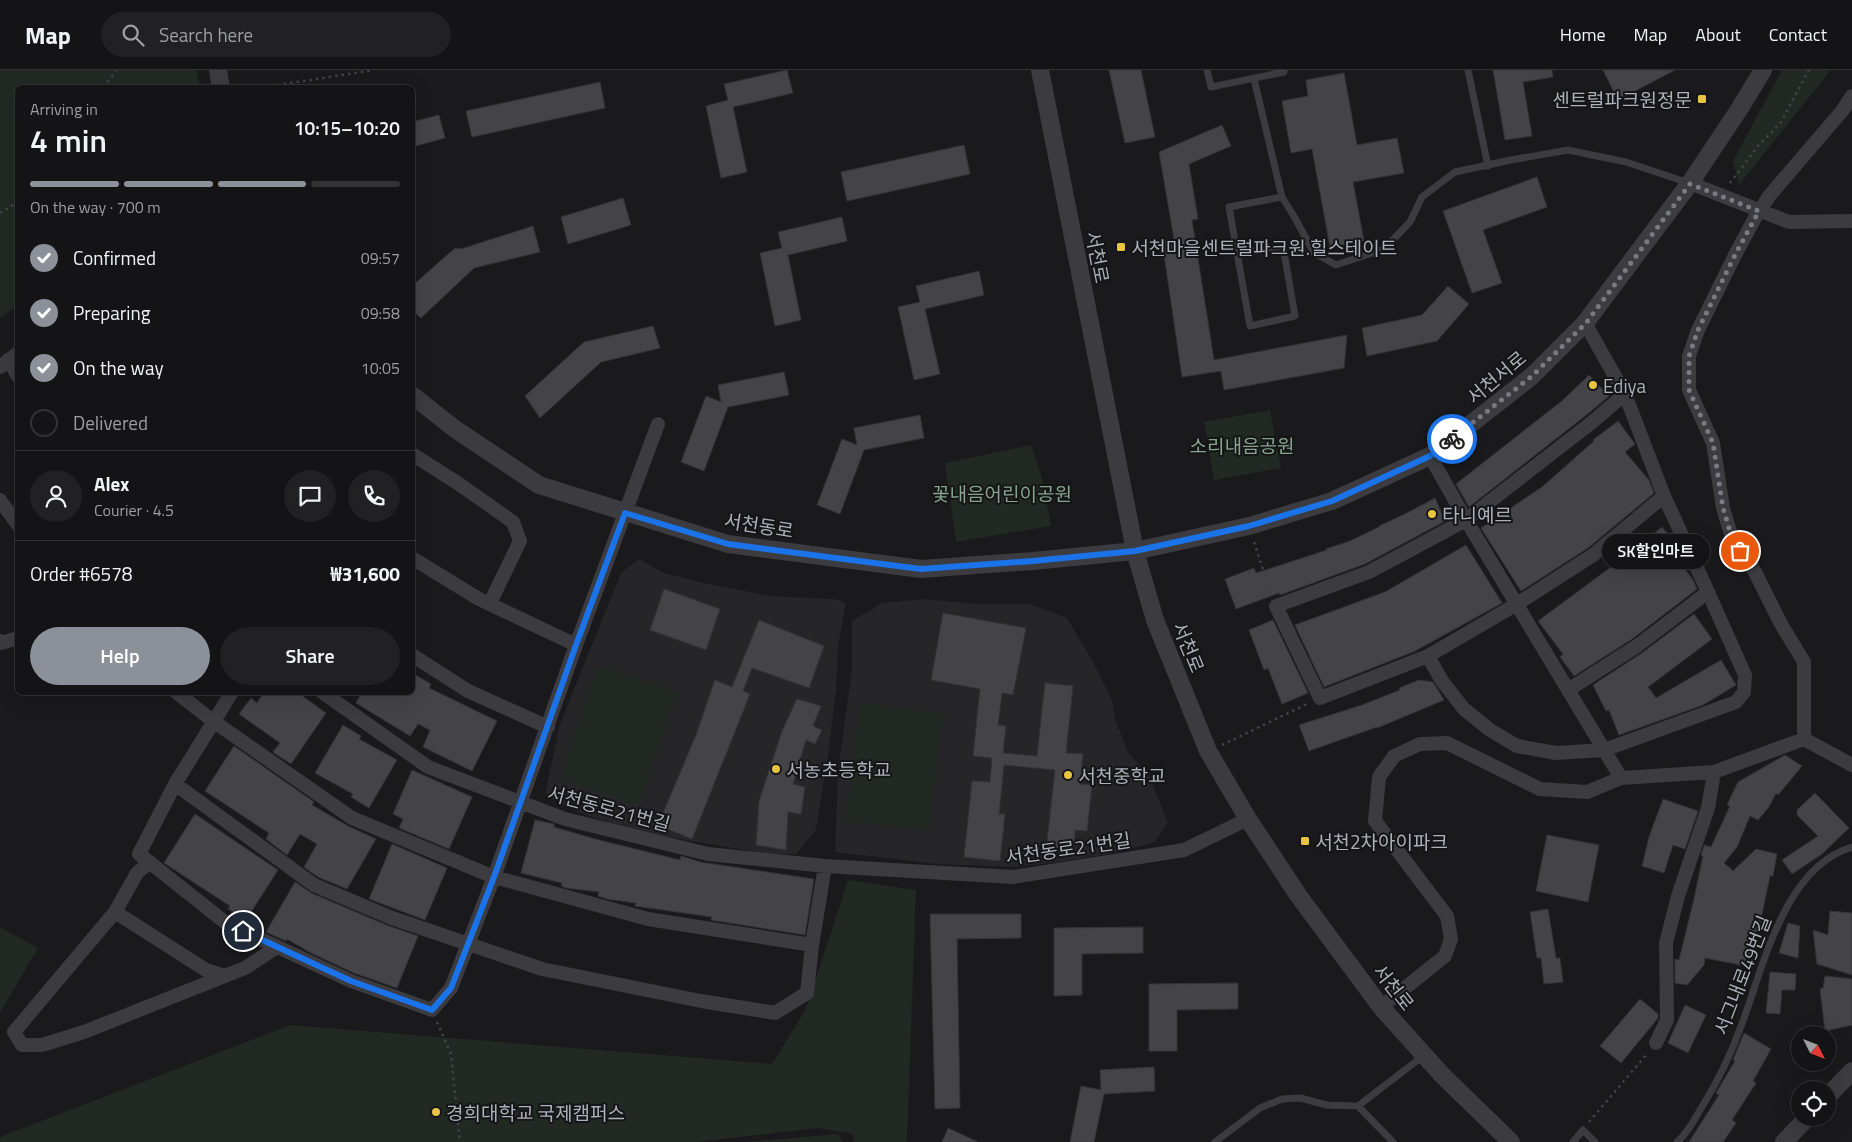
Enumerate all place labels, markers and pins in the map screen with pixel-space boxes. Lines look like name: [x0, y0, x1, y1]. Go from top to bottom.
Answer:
place label: 센트럴파크원정문: [1552, 85, 1692, 114]
marker: 센트럴파크원정문: [1696, 93, 1708, 105]
place label: 서천마을센트럴파크원.힐스테이트: [1131, 233, 1397, 262]
marker: 서천마을센트럴파크원.힐스테이트: [1115, 241, 1127, 253]
place label: Ediya: [1603, 371, 1647, 400]
marker: Ediya: [1587, 379, 1599, 391]
place label: 타니예르: [1442, 500, 1512, 529]
marker: 타니예르: [1426, 508, 1438, 520]
pin: [1719, 530, 1761, 572]
callout: SK할인마트: [1602, 534, 1710, 568]
place label: 서농초등학교: [786, 755, 891, 784]
place label: 서천중학교: [1078, 761, 1165, 790]
marker: 서농초등학교: [770, 763, 782, 775]
marker: 서천중학교: [1062, 769, 1074, 781]
place label: 서천2차아이파크: [1315, 827, 1448, 856]
marker: 서천2차아이파크: [1299, 835, 1311, 847]
pin: [222, 910, 264, 952]
place label: 경희대학교 국제캠퍼스: [446, 1098, 625, 1127]
marker: 경희대학교 국제캠퍼스: [430, 1106, 442, 1118]

